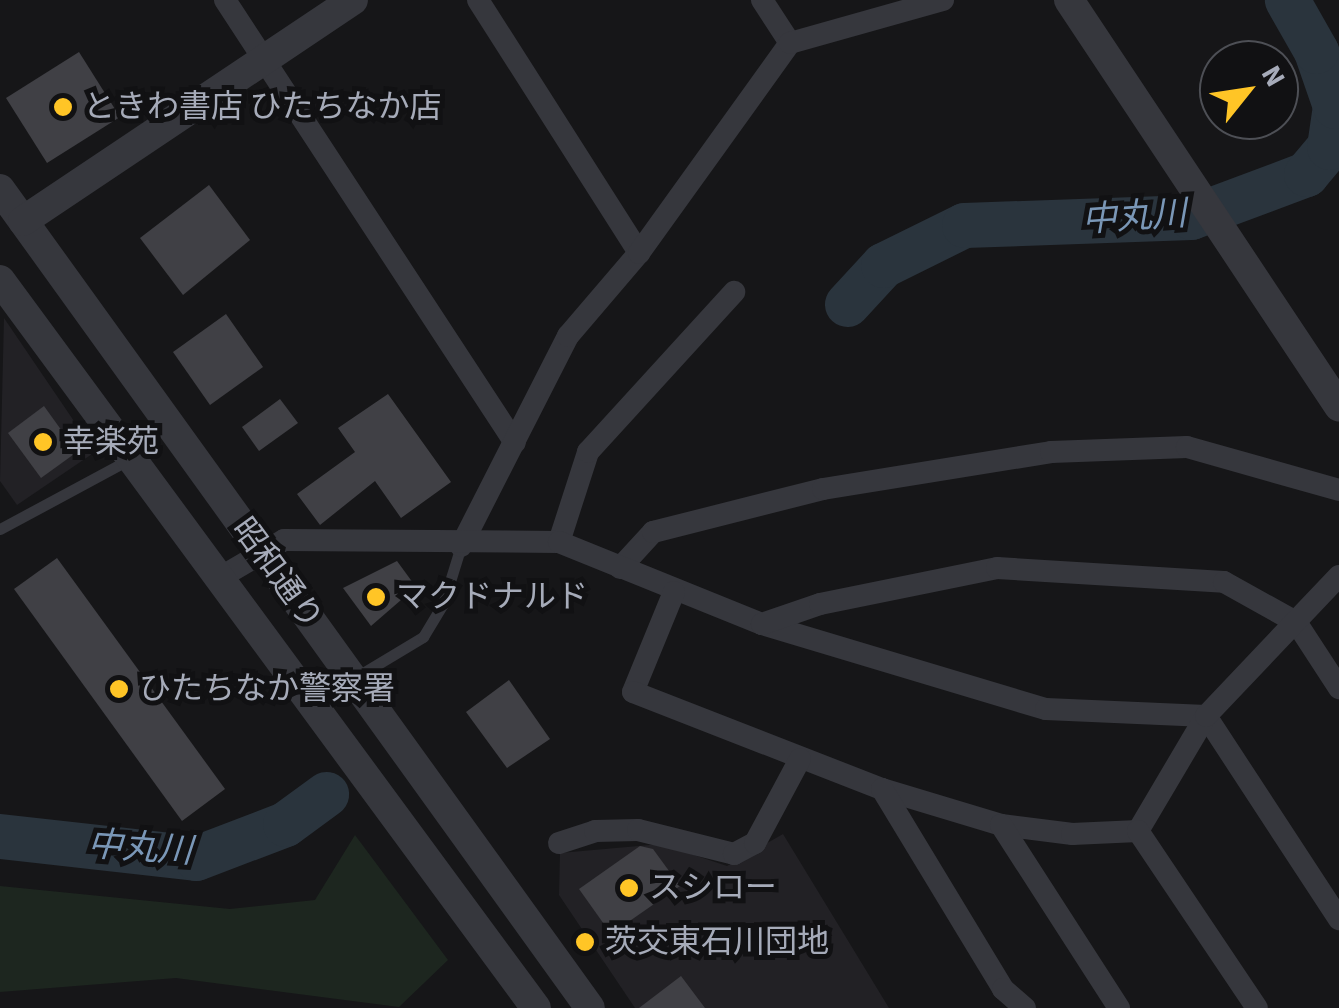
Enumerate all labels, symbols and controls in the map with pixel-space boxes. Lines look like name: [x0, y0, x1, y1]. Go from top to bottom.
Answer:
north arrow: [1199, 40, 1299, 140]
text: N: [1251, 58, 1295, 94]
place label: ときわ書店 ひたちなか店: [83, 88, 441, 126]
marker: ときわ書店 ひたちなか店: [52, 96, 74, 118]
water label: 中丸川: [1080, 192, 1188, 242]
place label: 幸楽苑: [63, 423, 159, 461]
marker: 幸楽苑: [32, 431, 54, 453]
street label: 昭和通り: [224, 511, 330, 637]
place label: マクドナルド: [396, 578, 588, 616]
marker: マクドナルド: [365, 586, 387, 608]
place label: ひたちなか警察署: [139, 670, 395, 708]
marker: ひたちなか警察署: [108, 678, 130, 700]
water label: 中丸川: [86, 823, 194, 873]
place label: スシロー: [649, 869, 777, 907]
marker: スシロー: [618, 877, 640, 899]
place label: 茨交東石川団地: [605, 923, 829, 961]
marker: 茨交東石川団地: [574, 931, 596, 953]

